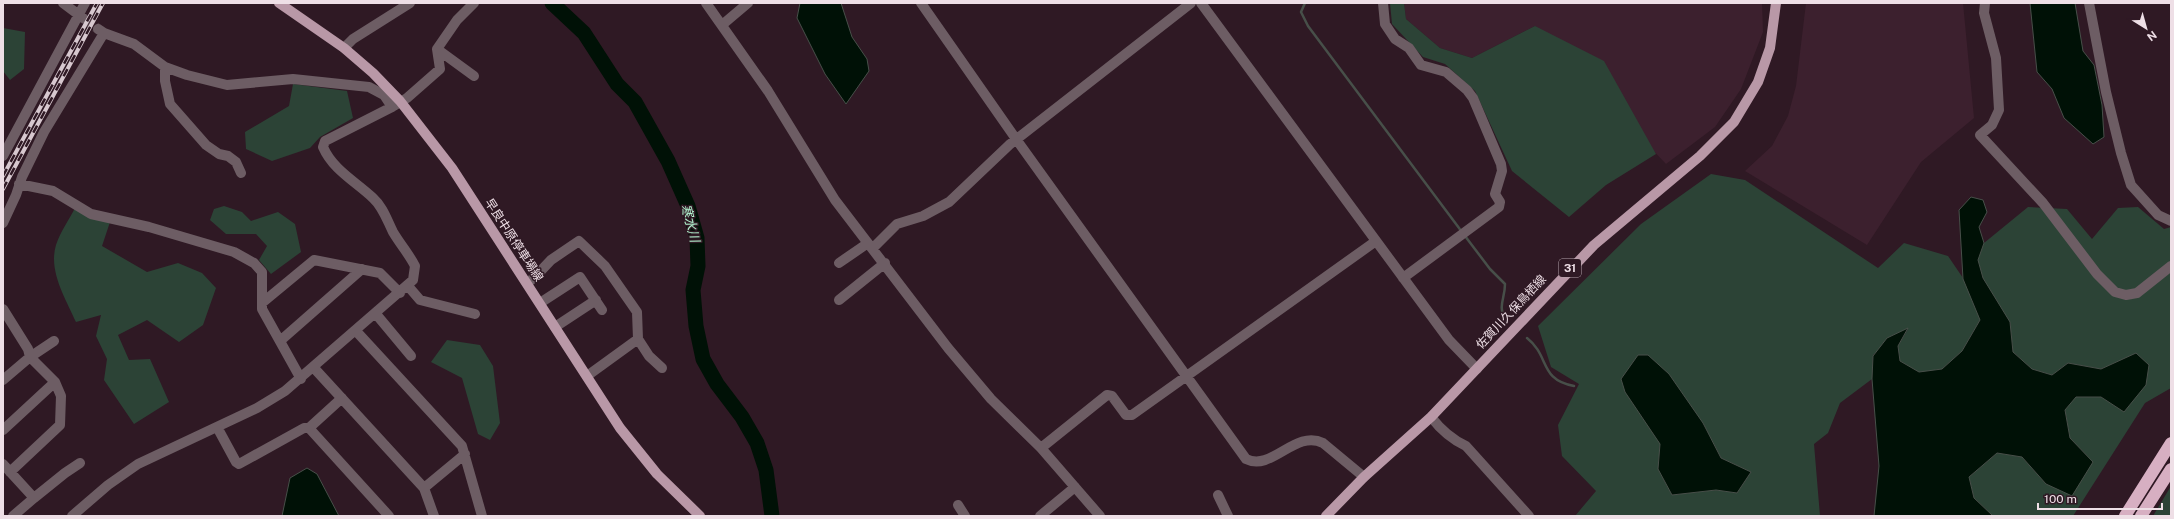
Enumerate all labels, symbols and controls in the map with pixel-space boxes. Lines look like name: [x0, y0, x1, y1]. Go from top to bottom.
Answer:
north arrow: [2126, 8, 2166, 48]
text: N: [2145, 29, 2159, 43]
street label: 早良中原停車場線: [482, 196, 546, 284]
water label: 寒水川: [678, 202, 703, 246]
road number: 31: [1559, 259, 1581, 277]
street label: 佐賀川久保鳥栖線: [1473, 272, 1549, 352]
scale bar: [2038, 485, 2162, 511]
text: 100 m: [2044, 492, 2077, 506]

